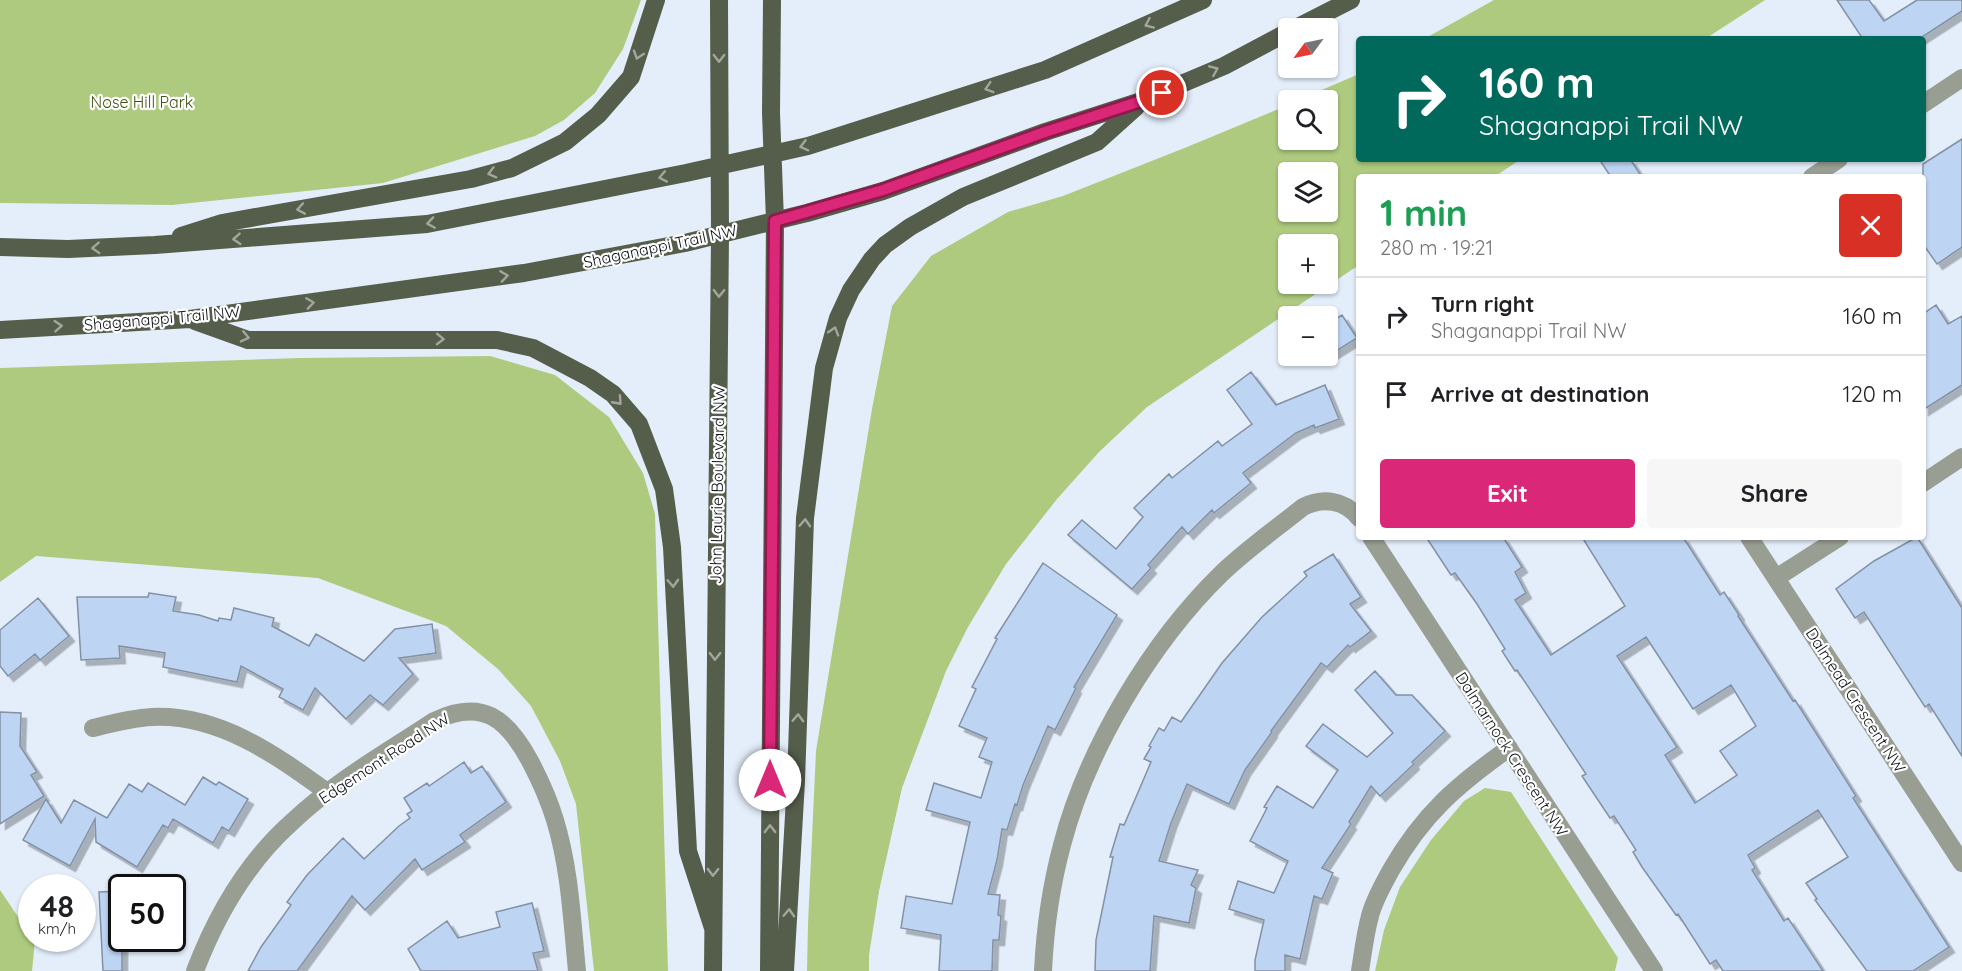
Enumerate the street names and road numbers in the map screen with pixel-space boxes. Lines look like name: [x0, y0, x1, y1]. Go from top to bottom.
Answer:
street label: Shaganappi Trail NW: [581, 220, 739, 272]
street label: Shaganappi Trail NW: [83, 301, 241, 335]
street label: John Laurie Boulevard NW: [705, 386, 729, 584]
street label: Dalmead Crescent NW: [1802, 624, 1910, 776]
street label: Dalmarnock Crescent NW: [1451, 668, 1573, 840]
street label: Edgemont Road NW: [315, 708, 453, 808]

